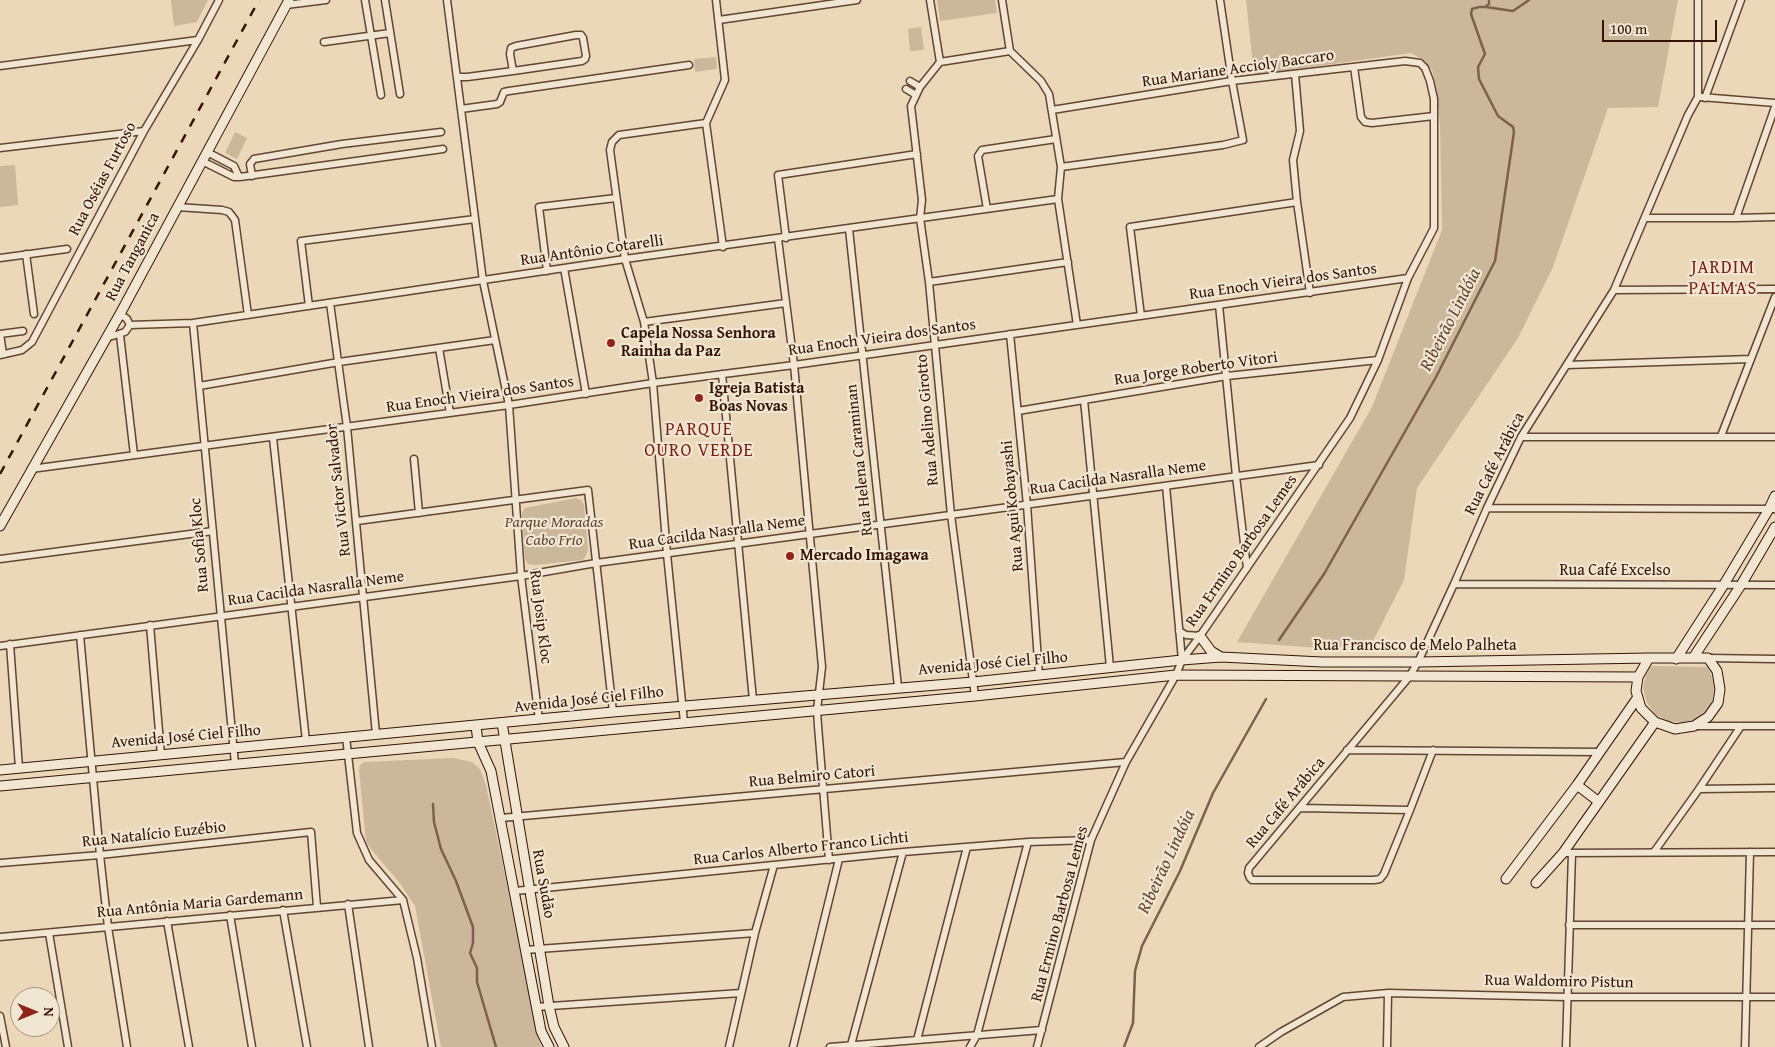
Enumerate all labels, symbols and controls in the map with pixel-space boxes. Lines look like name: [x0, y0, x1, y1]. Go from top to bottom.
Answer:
scale bar: [1605, 10, 1720, 42]
text: 100 m: [1610, 18, 1647, 39]
street label: Rua Mariane Accioly Baccaro: [1141, 46, 1335, 92]
street label: Rua Oséias Furtoso: [65, 119, 141, 239]
street label: Rua Tanganica: [102, 209, 164, 305]
street label: Rua Antônio Cotarelli: [519, 231, 665, 271]
district label: JARDIM PALMAS: [1688, 257, 1758, 300]
street label: Rua Enoch Vieira dos Santos: [1188, 259, 1378, 305]
water label: Ribeirão Lindóia: [1416, 265, 1486, 375]
street label: Rua Enoch Vieira dos Santos: [787, 315, 977, 361]
place label: Capela Nossa Senhora Rainha da Paz: [621, 324, 776, 362]
marker: Capela Nossa Senhora Rainha da Paz: [605, 337, 617, 349]
street label: Rua Jorge Roberto Vitori: [1113, 348, 1279, 390]
street label: Rua Adelino Girotto: [913, 353, 943, 487]
street label: Rua Enoch Vieira dos Santos: [385, 372, 575, 418]
place label: Igreja Batista Boas Novas: [709, 379, 805, 417]
street label: Rua Helena Caraminan: [842, 383, 878, 537]
marker: Igreja Batista Boas Novas: [693, 392, 705, 404]
street label: Rua Café Arábica: [1461, 409, 1529, 519]
district label: PARQUE OURO VERDE: [643, 419, 755, 462]
street label: Rua Victor Salvador: [322, 423, 356, 557]
street label: Rua Agui Kobayashi: [998, 439, 1028, 573]
street label: Rua Cacilda Nasralla Neme: [1029, 456, 1207, 500]
street label: Rua Ermino Barbosa Lemes: [1182, 471, 1302, 631]
street label: Rua Sofia Kloc: [186, 497, 214, 593]
street label: Rua Cacilda Nasralla Neme: [628, 511, 806, 555]
park label: Parque Moradas Cabo Frio: [505, 513, 603, 551]
place label: Mercado Imagawa: [800, 546, 929, 566]
marker: Mercado Imagawa: [784, 550, 796, 562]
street label: Rua Café Excelso: [1559, 561, 1671, 581]
street label: Rua Cacilda Nasralla Neme: [227, 567, 405, 611]
street label: Rua Josip Kloc: [525, 569, 555, 665]
street label: Rua Francisco de Melo Palheta: [1313, 636, 1517, 656]
street label: Avenida José Ciel Filho: [917, 648, 1069, 680]
street label: Avenida José Ciel Filho: [513, 683, 665, 717]
street label: Avenida José Ciel Filho: [110, 721, 262, 753]
street label: Rua Café Arábica: [1242, 754, 1330, 852]
street label: Rua Belmiro Catori: [748, 762, 876, 792]
water label: Ribeirão Lindóia: [1133, 807, 1201, 917]
street label: Rua Natalício Euzébio: [81, 818, 227, 852]
street label: Rua Ermino Barbosa Lemes: [1027, 824, 1093, 1004]
street label: Rua Carlos Alberto Franco Lichti: [693, 828, 909, 870]
street label: Rua Sudão: [527, 848, 559, 920]
street label: Rua Antônia Maria Gardemann: [96, 885, 304, 923]
street label: Rua Waldomiro Pistun: [1484, 971, 1634, 993]
north arrow: [10, 987, 60, 1037]
text: N: [39, 1007, 59, 1017]

